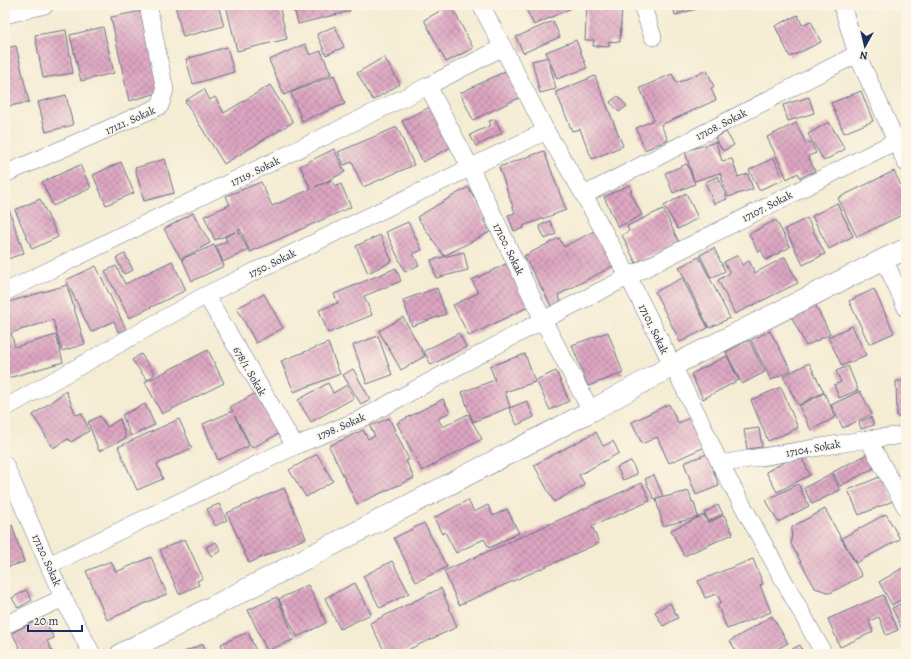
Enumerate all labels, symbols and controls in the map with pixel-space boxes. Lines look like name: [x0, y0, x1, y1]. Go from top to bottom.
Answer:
north arrow: [845, 26, 885, 66]
text: N: [859, 47, 869, 63]
street label: 17121. Sokak: [103, 103, 158, 138]
street label: 17108. Sokak: [693, 105, 750, 144]
street label: 17119. Sokak: [228, 153, 283, 190]
street label: 17107. Sokak: [739, 187, 796, 226]
street label: 17100. Sokak: [490, 221, 528, 278]
street label: 1750. Sokak: [246, 245, 299, 281]
street label: 17101. Sokak: [635, 302, 672, 357]
street label: 678/1. Sokak: [229, 344, 270, 399]
street label: 1798. Sokak: [315, 409, 368, 443]
street label: 17104. Sokak: [785, 436, 842, 461]
street label: 17120. Sokak: [28, 532, 65, 589]
scale bar: [28, 607, 82, 633]
text: 20 m: [34, 613, 58, 629]

